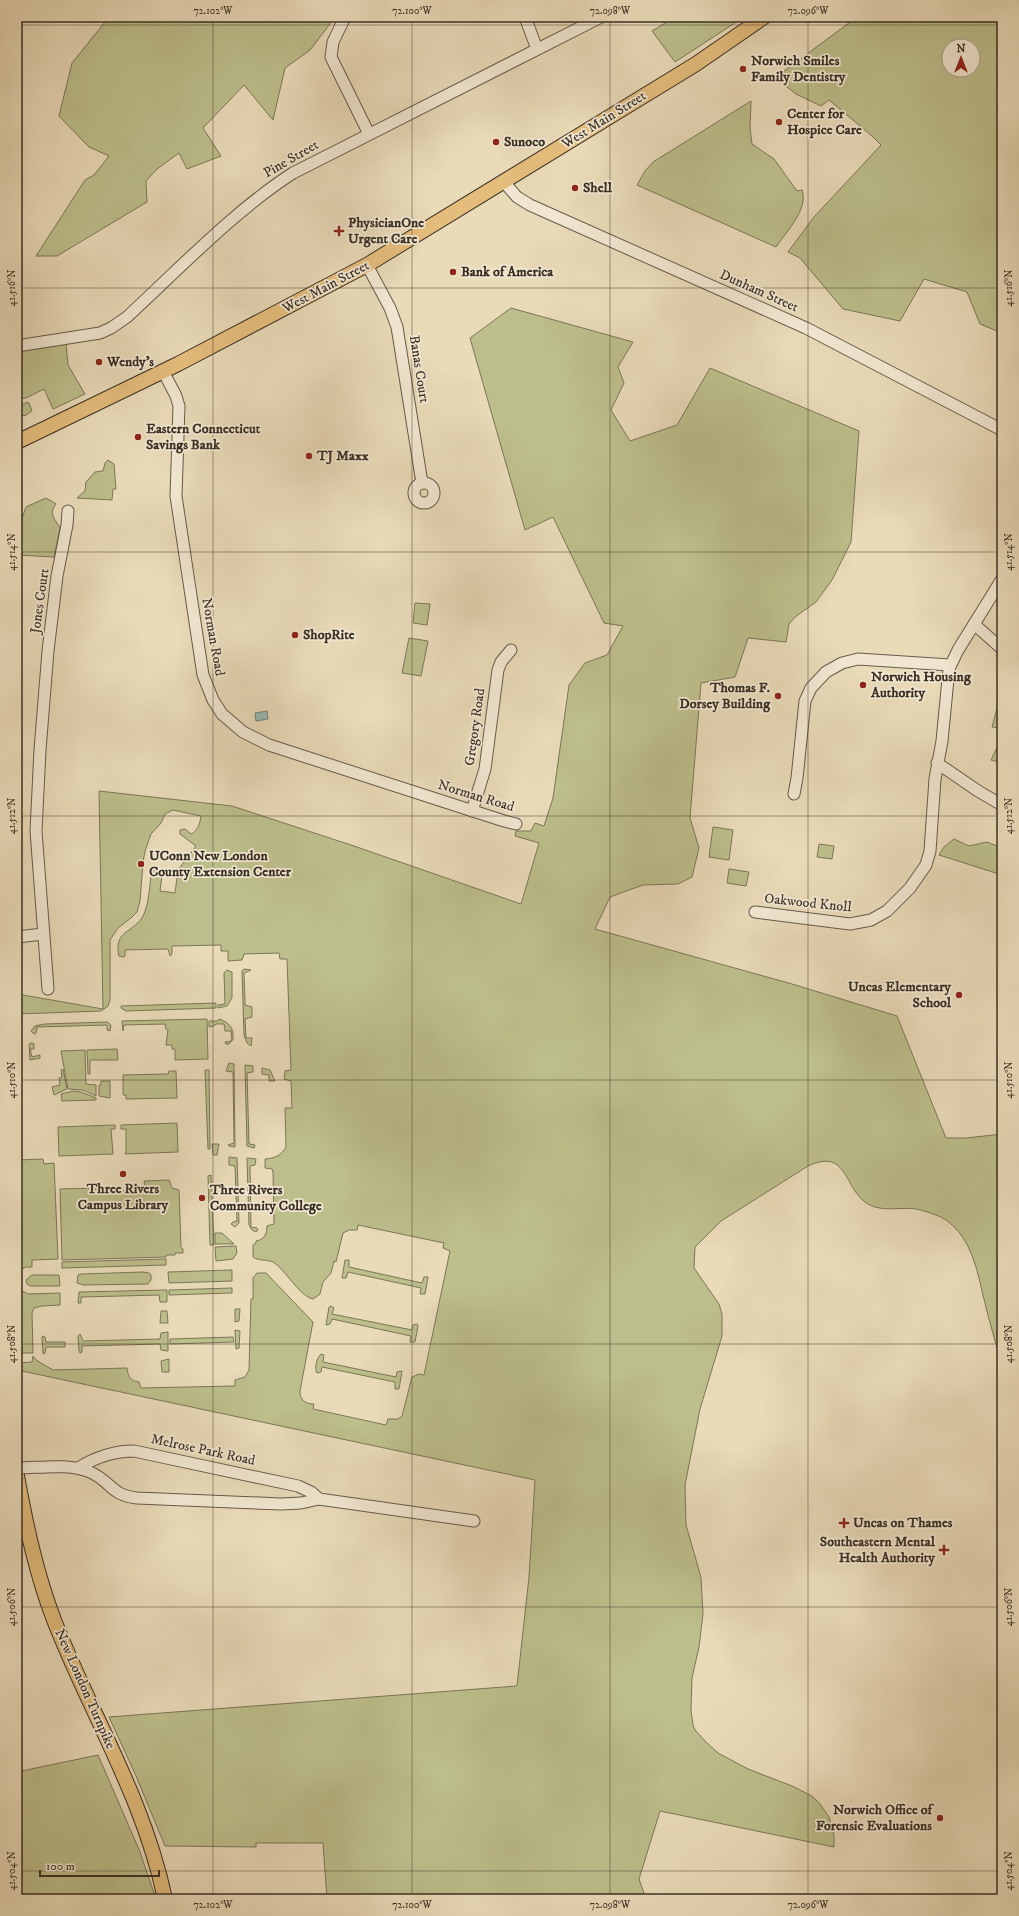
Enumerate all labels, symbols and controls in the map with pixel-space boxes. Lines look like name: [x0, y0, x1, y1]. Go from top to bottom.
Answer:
text: 72.102°W: [194, 5, 233, 17]
text: 72.100°W: [392, 5, 433, 17]
text: 72.098°W: [590, 5, 631, 17]
text: 72.096°W: [788, 5, 829, 17]
north arrow: [941, 38, 981, 78]
text: N: [956, 42, 966, 56]
place label: Norwich Smiles Family Dentistry: [751, 52, 846, 86]
marker: Norwich Smiles Family Dentistry: [738, 64, 748, 74]
street label: West Main Street: [558, 87, 650, 154]
place label: Center for Hospice Care: [787, 105, 862, 139]
marker: Center for Hospice Care: [774, 117, 784, 127]
place label: Sunoco: [504, 133, 545, 151]
street label: Pine Street: [260, 136, 322, 182]
marker: Sunoco: [491, 137, 501, 147]
place label: Shell: [583, 179, 613, 197]
marker: Shell: [570, 183, 580, 193]
place label: PhysicianOne Urgent Care: [348, 214, 424, 248]
marker: PhysicianOne Urgent Care: [333, 225, 345, 237]
street label: West Main Street: [279, 256, 373, 318]
place label: Bank of America: [461, 263, 554, 281]
street label: Dunham Street: [717, 266, 802, 317]
marker: Bank of America: [448, 267, 458, 277]
text: 41.516°N: [6, 270, 18, 306]
text: 41.516°N: [1003, 270, 1015, 306]
street label: Banas Court: [405, 334, 433, 405]
place label: Wendy's: [106, 353, 154, 371]
marker: Wendy's: [94, 357, 104, 367]
place label: Eastern Connecticut Savings Bank: [146, 420, 261, 454]
marker: Eastern Connecticut Savings Bank: [133, 432, 143, 442]
place label: TJ Maxx: [316, 447, 369, 465]
marker: TJ Maxx: [304, 451, 314, 461]
text: 41.514°N: [6, 533, 18, 571]
text: 41.514°N: [1003, 533, 1015, 571]
street label: Jones Court: [26, 567, 54, 637]
street label: Norman Road: [197, 597, 229, 677]
place label: ShopRite: [303, 626, 355, 644]
marker: ShopRite: [290, 630, 300, 640]
place label: Norwich Housing Authority: [870, 668, 972, 702]
place label: Thomas F. Dorsey Building: [679, 679, 771, 713]
marker: Norwich Housing Authority: [858, 680, 868, 690]
street label: Gregory Road: [461, 687, 489, 767]
marker: Thomas F. Dorsey Building: [773, 691, 783, 701]
street label: Norman Road: [436, 776, 516, 816]
text: 41.512°N: [6, 798, 18, 834]
text: 41.512°N: [1003, 798, 1015, 834]
place label: UConn New London County Extension Center: [149, 847, 292, 881]
marker: UConn New London County Extension Center: [136, 859, 146, 869]
street label: Oakwood Knoll: [763, 889, 853, 917]
place label: Uncas Elementary School: [848, 978, 952, 1012]
marker: Uncas Elementary School: [954, 990, 964, 1000]
text: 41.510°N: [6, 1061, 18, 1099]
text: 41.510°N: [1003, 1061, 1015, 1099]
marker: Three Rivers Campus Library: [118, 1169, 128, 1179]
place label: Three Rivers Campus Library: [78, 1180, 169, 1214]
place label: Three Rivers Community College: [209, 1181, 322, 1215]
marker: Three Rivers Community College: [197, 1193, 207, 1203]
text: 41.508°N: [6, 1325, 18, 1363]
text: 41.508°N: [1003, 1325, 1015, 1363]
street label: Melrose Park Road: [149, 1430, 257, 1470]
place label: Uncas on Thames: [853, 1514, 953, 1532]
marker: Uncas on Thames: [838, 1517, 850, 1529]
place label: Southeastern Mental Health Authority: [820, 1533, 936, 1567]
marker: Southeastern Mental Health Authority: [938, 1544, 950, 1556]
text: 41.506°N: [6, 1588, 18, 1626]
text: 41.506°N: [1003, 1588, 1015, 1626]
street label: New London Turnpike: [50, 1626, 120, 1752]
place label: Norwich Office of Forensic Evaluations: [816, 1801, 935, 1835]
marker: Norwich Office of Forensic Evaluations: [935, 1813, 945, 1823]
text: 41.504°N: [6, 1851, 18, 1891]
text: 41.504°N: [1003, 1851, 1015, 1891]
scale bar: [40, 1852, 159, 1878]
text: 100 m: [46, 1859, 75, 1874]
text: 72.102°W: [194, 1899, 233, 1911]
text: 72.100°W: [392, 1899, 433, 1911]
text: 72.098°W: [590, 1899, 631, 1911]
text: 72.096°W: [788, 1899, 829, 1911]

